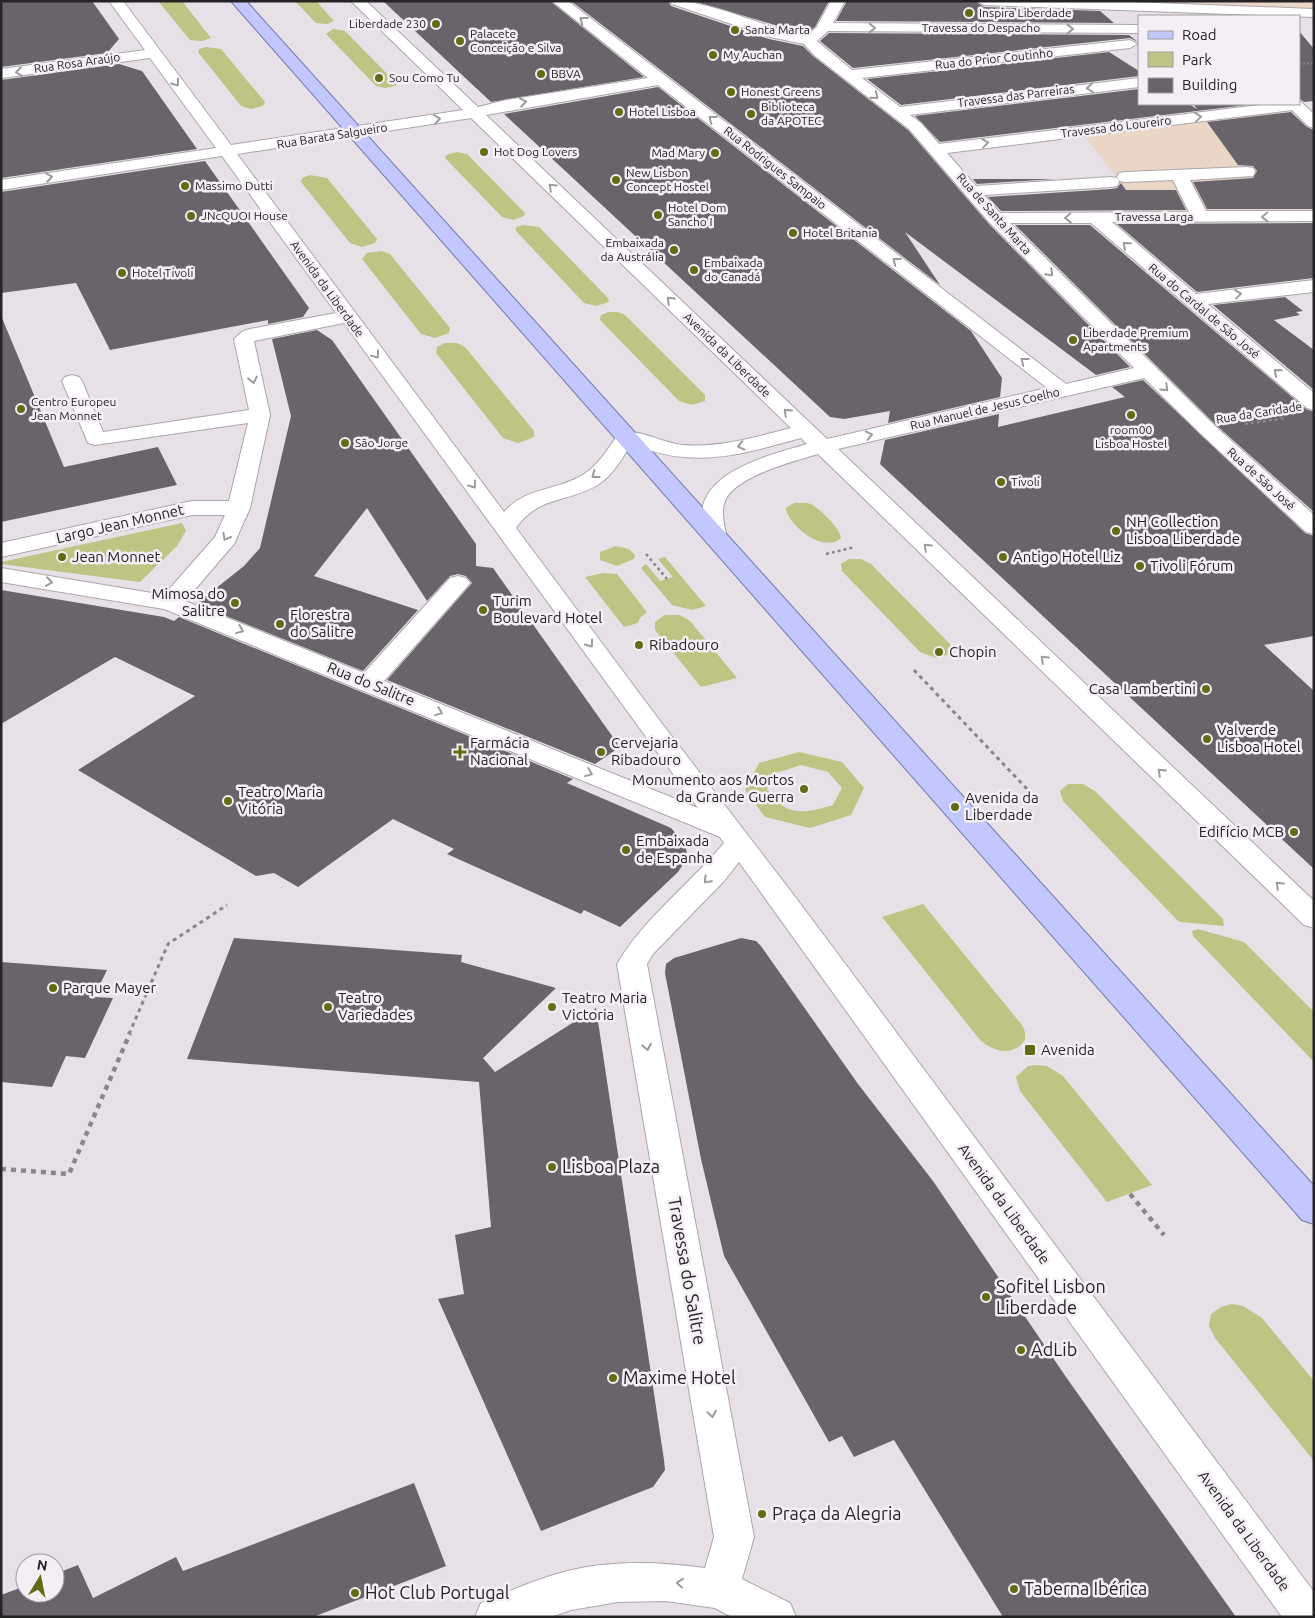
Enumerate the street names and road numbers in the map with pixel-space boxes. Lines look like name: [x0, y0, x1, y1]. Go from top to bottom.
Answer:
street label: Travessa do Despacho: [922, 21, 1040, 34]
street label: Rua do Prior Coutinho: [934, 46, 1054, 71]
street label: Rua Rosa Araújo: [33, 50, 121, 75]
street label: Travessa das Parreiras: [957, 82, 1075, 109]
street label: Travessa do Loureiro: [1060, 113, 1172, 140]
street label: Rua Barata Salgueiro: [276, 120, 388, 151]
street label: Rua Rodrigues Sampaio: [721, 124, 829, 212]
street label: Rua de Santa Marta: [955, 170, 1034, 257]
street label: Travessa Larga: [1115, 210, 1193, 223]
street label: Avenida da Liberdade: [288, 238, 367, 339]
street label: Rua do Cardal de São José: [1146, 260, 1262, 361]
street label: Avenida da Liberdade: [681, 310, 774, 400]
street label: Rua Manuel de Jesus Coelho: [909, 385, 1061, 432]
street label: Rua da Caridade: [1215, 399, 1303, 426]
street label: Rua de São José: [1225, 445, 1298, 512]
street label: Largo Jean Monnet: [54, 501, 185, 546]
street label: Rua do Salitre: [325, 658, 418, 709]
street label: Avenida da Liberdade: [955, 1140, 1054, 1267]
street label: Travessa do Salitre: [665, 1195, 711, 1346]
street label: Avenida da Liberdade: [1195, 1467, 1294, 1594]

